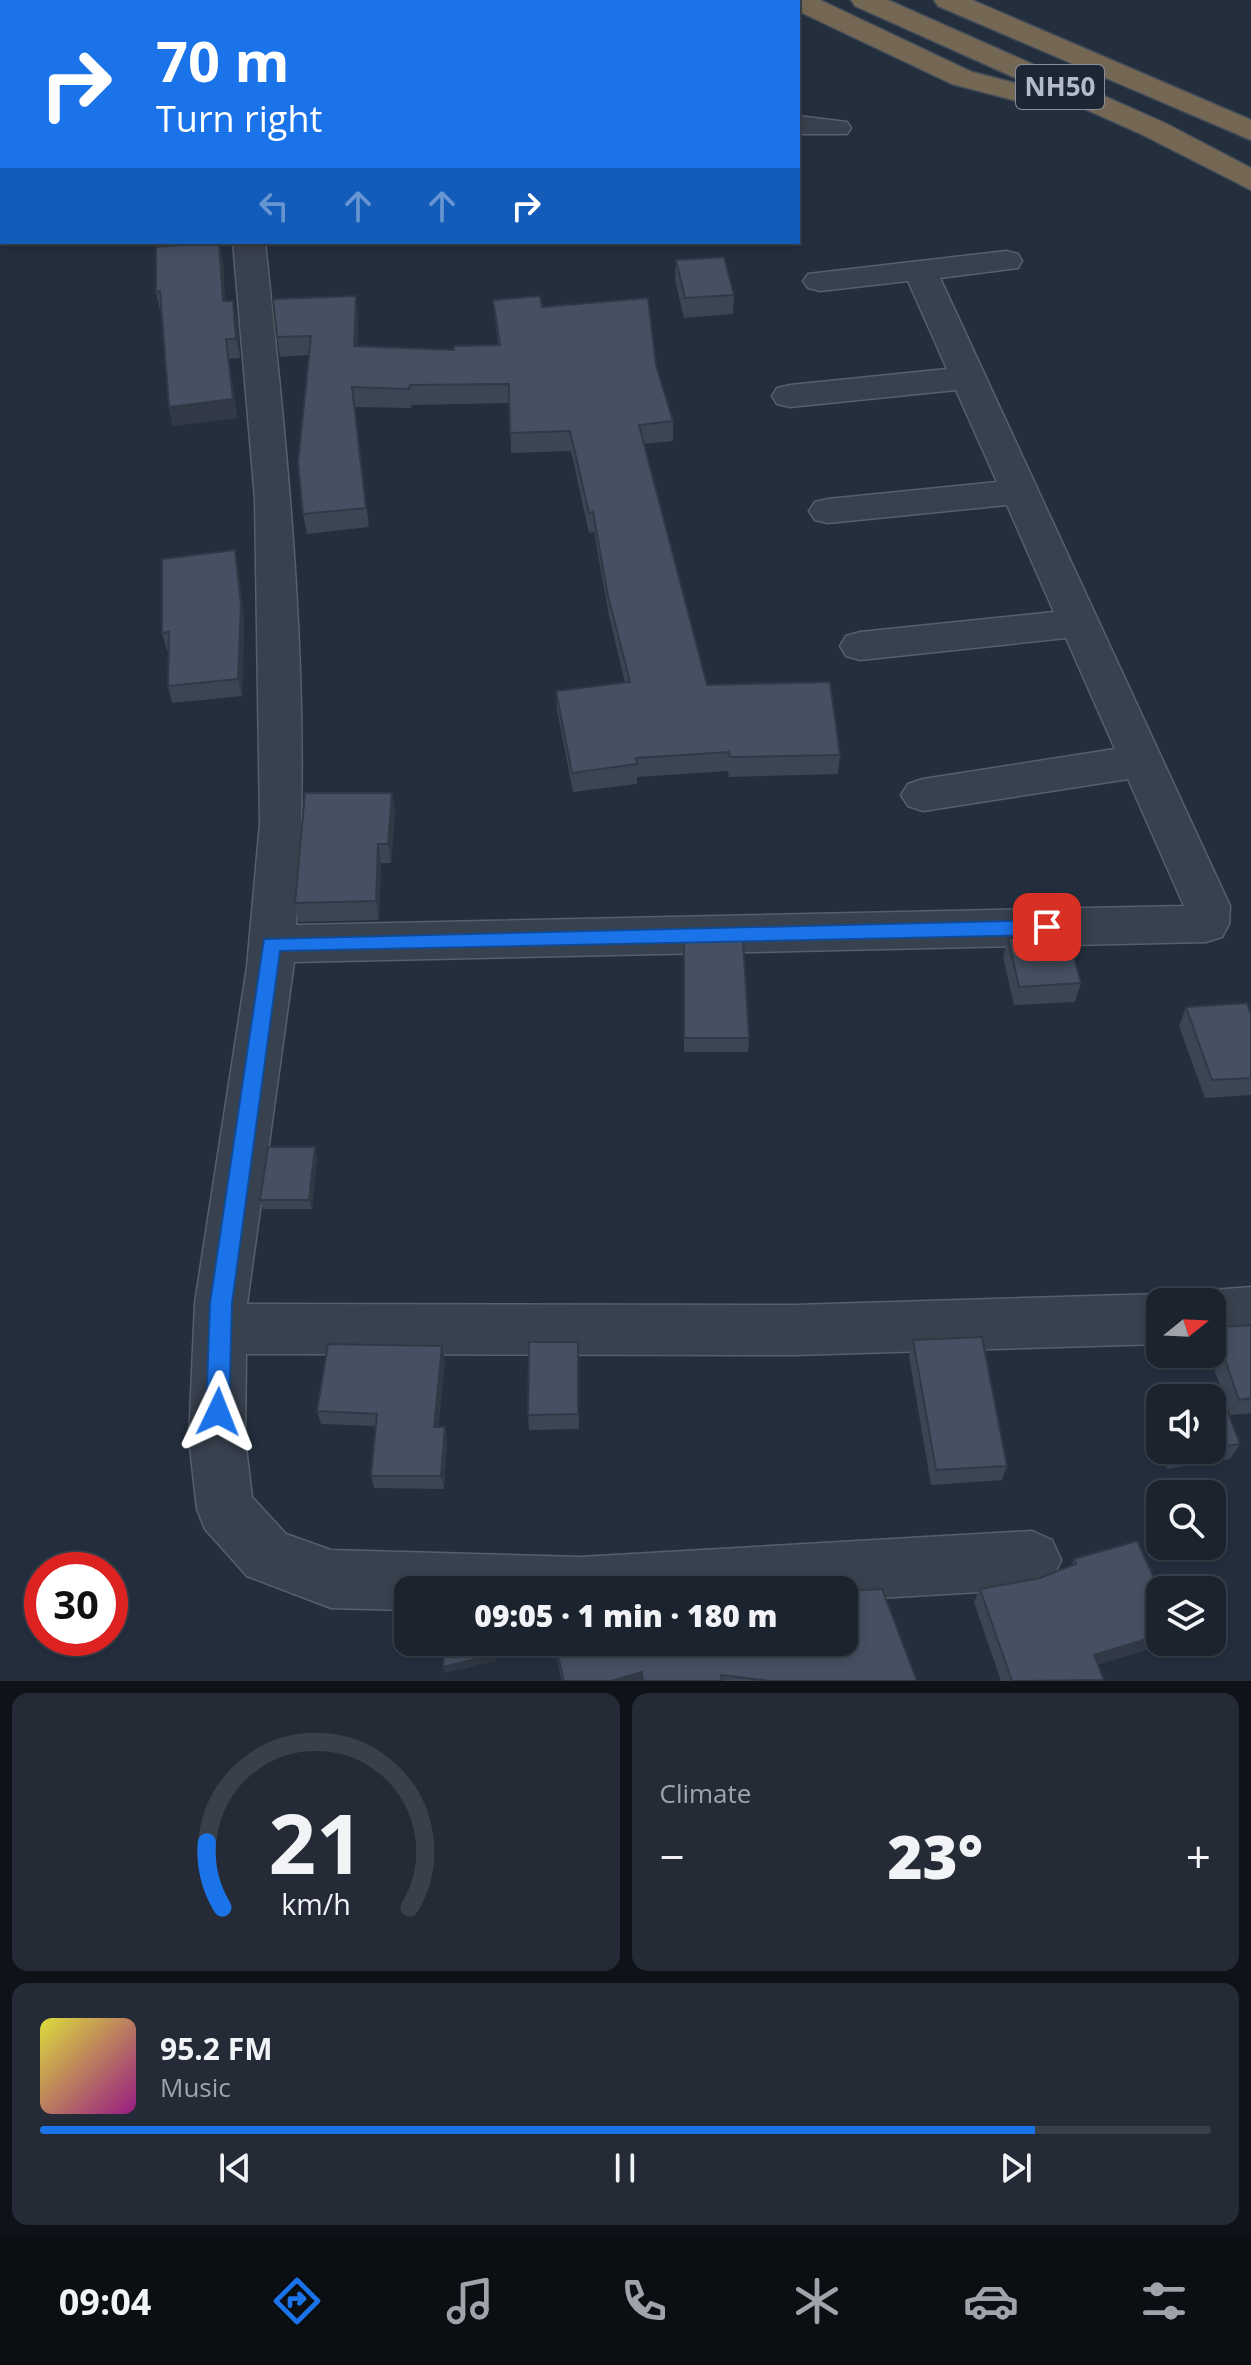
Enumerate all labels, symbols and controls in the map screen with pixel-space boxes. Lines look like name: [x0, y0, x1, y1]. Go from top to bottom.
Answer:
text: 70 m: [156, 22, 290, 98]
icon: right: [24, 32, 128, 136]
road number: NH50: [1016, 65, 1104, 109]
text: Turn right: [156, 94, 322, 143]
icon: left: [252, 184, 296, 228]
icon: ahead: [336, 184, 380, 228]
icon: ahead: [420, 184, 464, 228]
icon: right: [504, 184, 548, 228]
pin: [1013, 893, 1081, 961]
icon: arrive: [1025, 905, 1069, 949]
north arrow: [1146, 1288, 1226, 1368]
map controls: [1146, 1288, 1226, 1656]
position arrow: [176, 1370, 260, 1454]
button: sound: [1146, 1384, 1226, 1464]
button: search: [1146, 1480, 1226, 1560]
speed limit sign: 30: [24, 1552, 128, 1656]
button: layers: [1146, 1576, 1226, 1656]
text: 09:05 · 1 min · 180 m: [474, 1595, 778, 1636]
text: Climate: [660, 1775, 751, 1811]
text: 21: [268, 1785, 363, 1898]
text: 23°: [887, 1815, 983, 1897]
text: −: [660, 1826, 685, 1886]
text: +: [1186, 1826, 1211, 1886]
text: km/h: [281, 1884, 350, 1923]
text: 95.2 FM: [160, 2028, 273, 2069]
text: Music: [160, 2069, 231, 2105]
icon: previous: [213, 2146, 257, 2190]
icon: pause: [603, 2146, 647, 2190]
icon: next: [994, 2146, 1038, 2190]
icon: directions: [269, 2273, 325, 2329]
icon: music: [442, 2273, 498, 2329]
icon: phone: [616, 2273, 672, 2329]
icon: climate: [789, 2273, 845, 2329]
icon: car: [963, 2273, 1019, 2329]
icon: filters: [1136, 2273, 1192, 2329]
text: 09:04: [59, 2277, 151, 2326]

